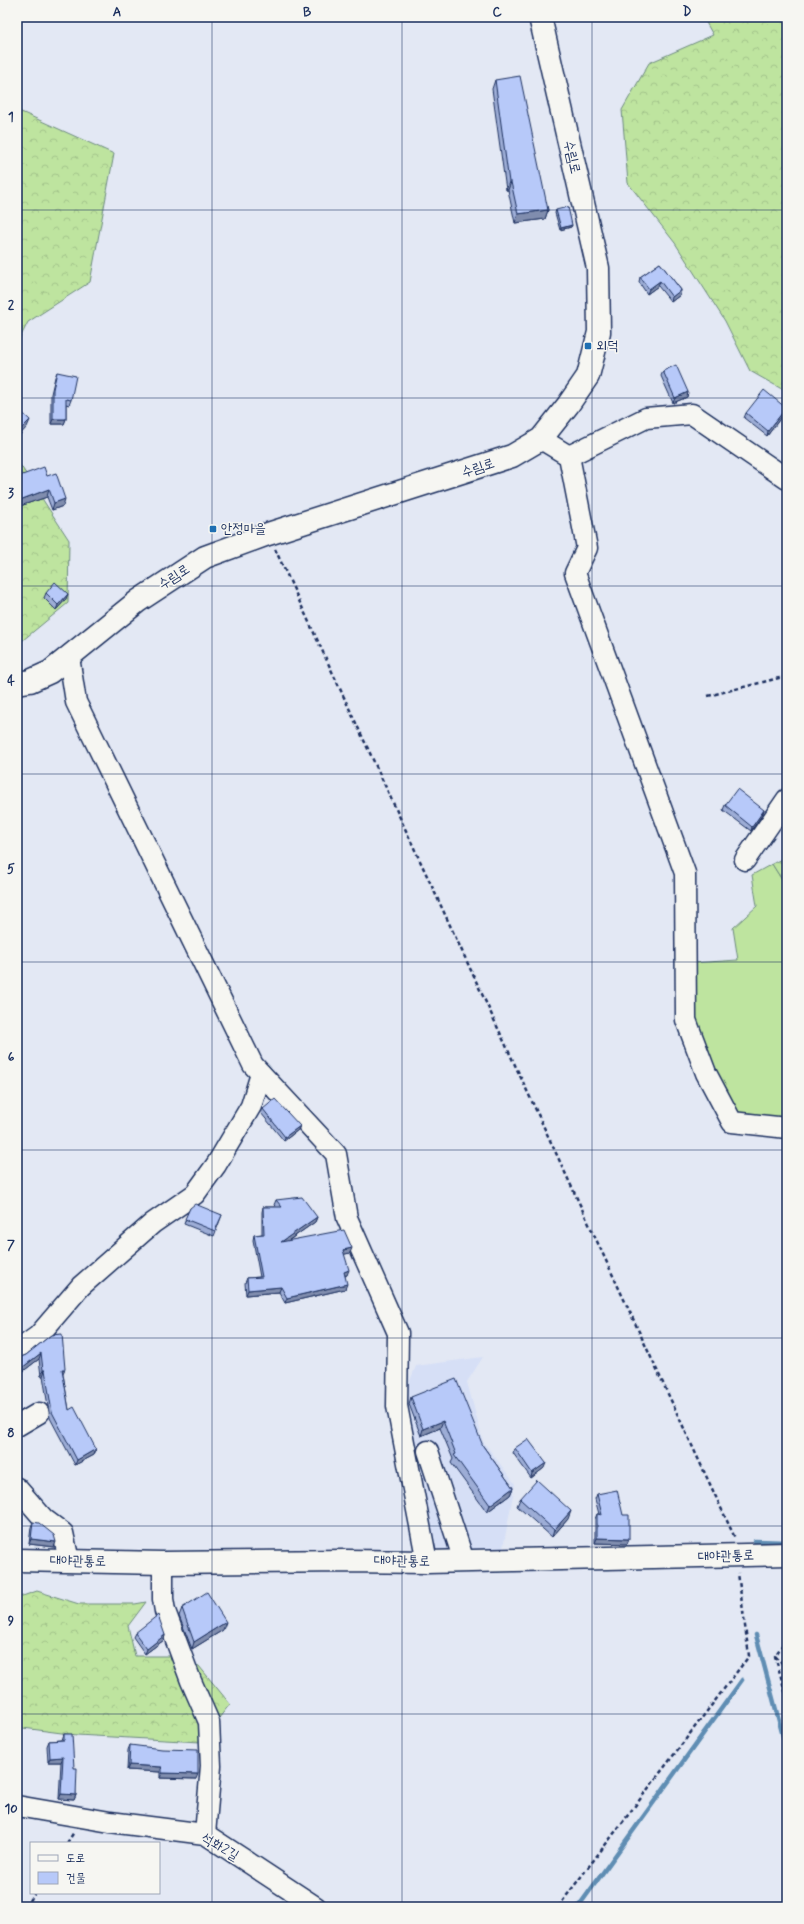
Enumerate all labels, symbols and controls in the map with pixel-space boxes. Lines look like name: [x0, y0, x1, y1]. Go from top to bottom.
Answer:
text: A: [113, 4, 121, 21]
text: B: [303, 4, 312, 21]
text: C: [492, 4, 502, 21]
text: D: [683, 4, 692, 21]
text: 1: [8, 109, 14, 126]
street label: 수림로: [559, 139, 585, 175]
text: 2: [8, 297, 15, 314]
place label: 외덕: [596, 337, 619, 355]
marker: 외덕: [583, 341, 593, 351]
street label: 수림로: [459, 454, 497, 482]
text: 3: [8, 485, 14, 502]
place label: 안정마을: [221, 520, 266, 538]
marker: 안정마을: [208, 524, 218, 534]
street label: 수림로: [155, 560, 193, 594]
text: 4: [7, 673, 15, 690]
text: 5: [7, 861, 15, 878]
text: 6: [8, 1049, 15, 1066]
text: 7: [7, 1237, 15, 1254]
text: 8: [7, 1425, 15, 1442]
street label: 대야관통로: [698, 1546, 754, 1566]
street label: 대야관통로: [50, 1552, 106, 1570]
street label: 대야관통로: [374, 1552, 430, 1570]
text: 9: [8, 1613, 15, 1630]
text: 10: [4, 1801, 18, 1818]
street label: 석화2길: [198, 1829, 243, 1865]
legend: [30, 1842, 160, 1894]
text: 도로: [66, 1851, 85, 1867]
text: 건물: [66, 1871, 86, 1887]

